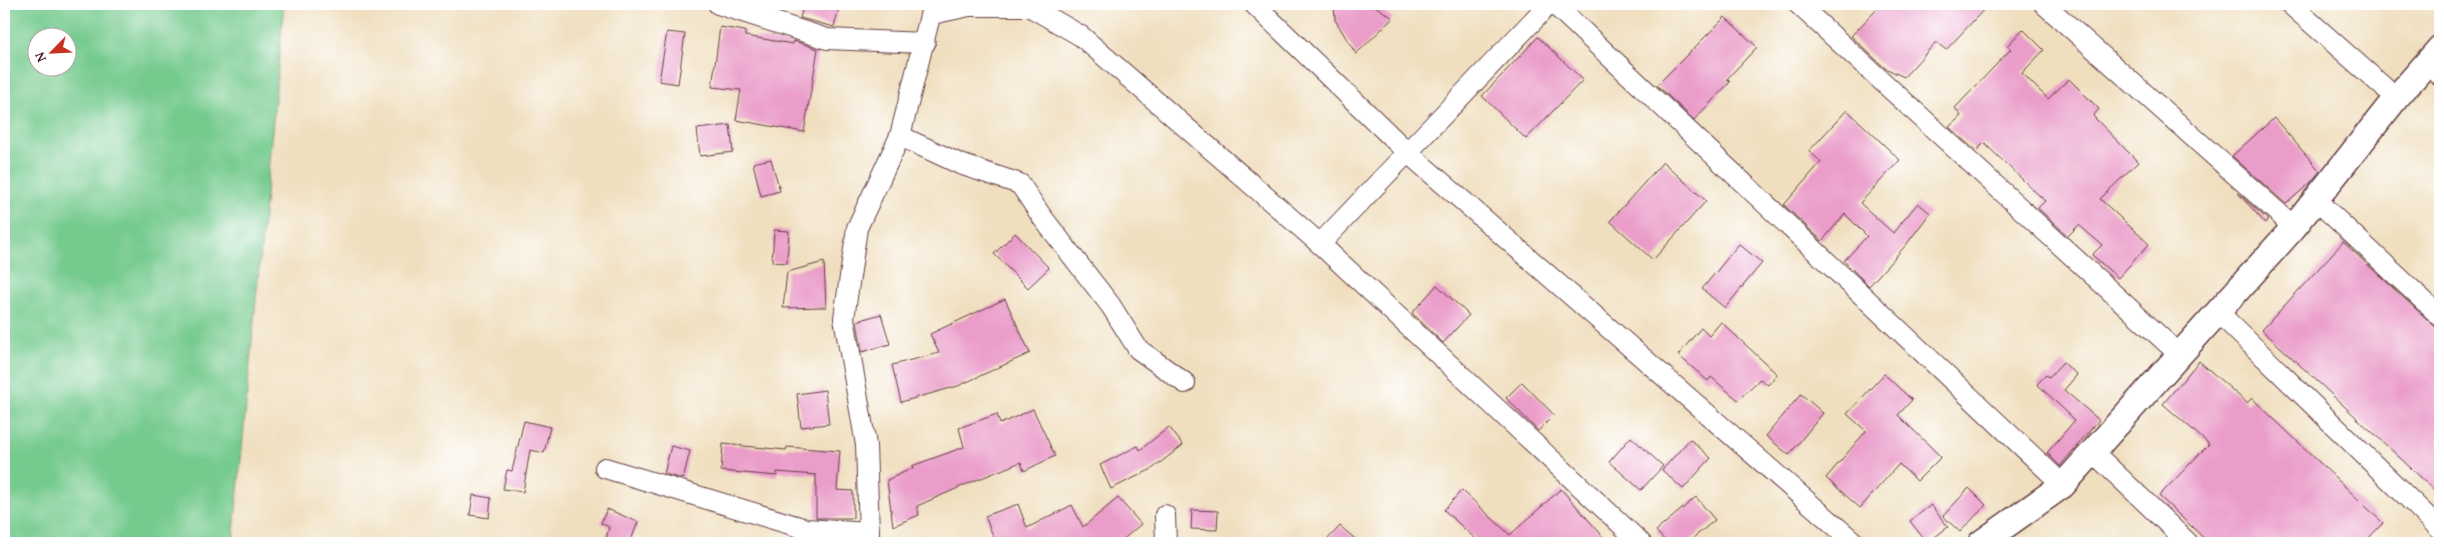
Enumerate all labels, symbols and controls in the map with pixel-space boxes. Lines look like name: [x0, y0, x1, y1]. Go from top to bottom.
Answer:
north arrow: [28, 28, 78, 78]
text: N: [29, 48, 51, 66]

